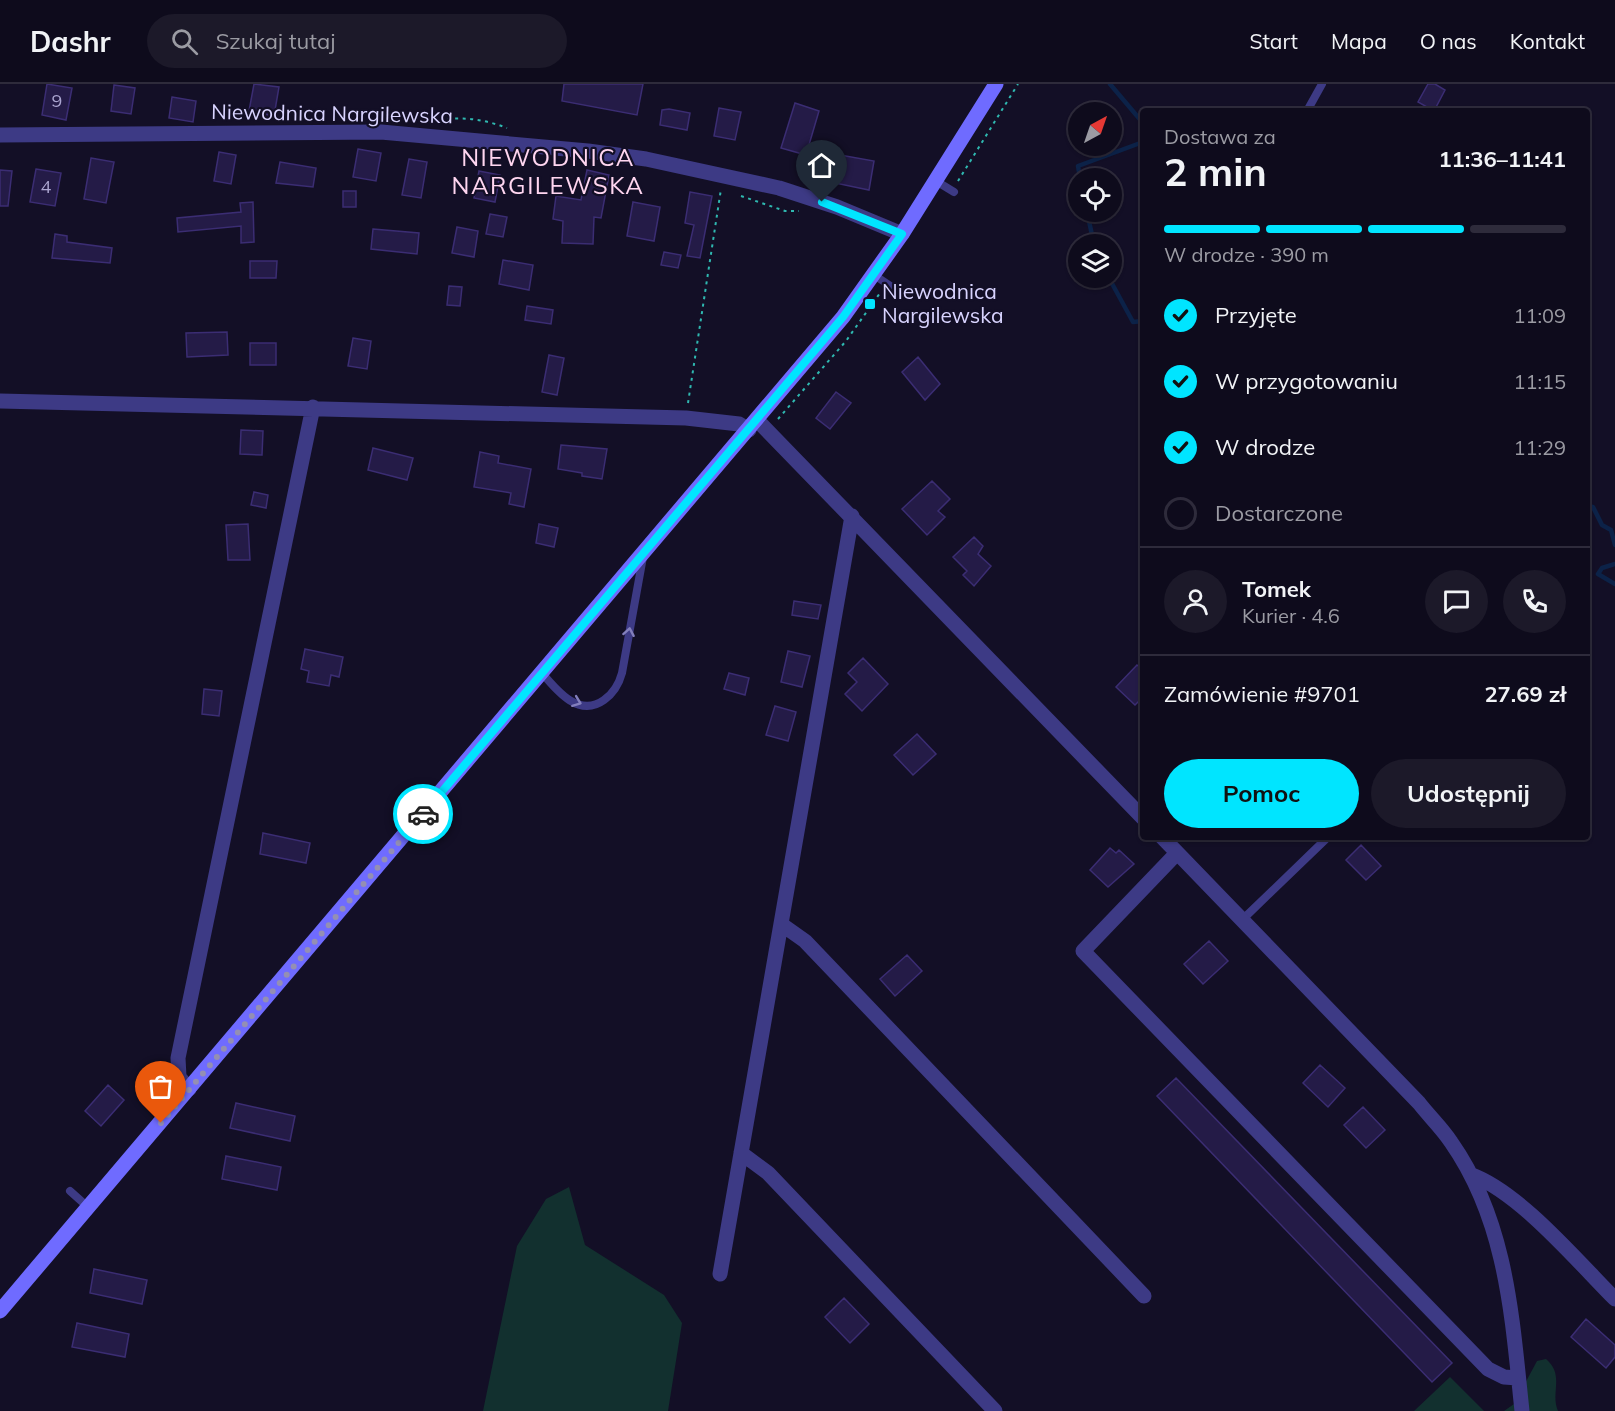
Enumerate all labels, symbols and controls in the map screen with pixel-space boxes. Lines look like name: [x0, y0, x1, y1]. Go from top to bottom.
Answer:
search box: [147, 14, 567, 68]
text: Dashr: [30, 24, 111, 59]
icon: search: [168, 25, 201, 58]
text: Szukaj tutaj: [216, 27, 335, 55]
text: Start: [1249, 28, 1298, 54]
text: Mapa: [1331, 28, 1387, 54]
text: O nas: [1420, 28, 1477, 54]
text: Kontakt: [1510, 28, 1585, 54]
house number: 9: [52, 89, 62, 112]
street label: Niewodnica Nargilewska: [211, 98, 453, 128]
north arrow: [1068, 102, 1122, 156]
map controls: [1068, 102, 1122, 288]
text: Dostawa za: [1164, 124, 1276, 149]
pin: [796, 140, 847, 202]
district label: NIEWODNICA NARGILEWSKA: [452, 142, 644, 200]
text: 11:36–11:41: [1438, 145, 1566, 173]
text: 2 min: [1164, 147, 1267, 196]
icon: home: [805, 149, 838, 182]
button: locate: [1068, 168, 1122, 222]
house number: 4: [41, 175, 52, 198]
button: layers: [1068, 234, 1122, 288]
text: W drodze · 390 m: [1164, 242, 1329, 267]
place label: Niewodnica Nargilewska: [882, 278, 1004, 328]
marker: Niewodnica Nargilewska: [863, 297, 877, 311]
icon: check: [1164, 299, 1197, 332]
text: Przyjęte: [1215, 301, 1297, 329]
text: 11:09: [1513, 303, 1566, 328]
icon: check: [1164, 365, 1197, 398]
text: W przygotowaniu: [1215, 367, 1398, 395]
text: 11:15: [1513, 369, 1566, 394]
icon: check: [1164, 431, 1197, 464]
text: W drodze: [1215, 433, 1315, 461]
text: 11:29: [1513, 435, 1566, 460]
text: Dostarczone: [1215, 499, 1343, 527]
button: person: [1164, 570, 1227, 633]
button: chat: [1425, 570, 1488, 633]
button: phone: [1503, 570, 1566, 633]
text: Tomek: [1242, 575, 1311, 603]
text: Kurier · 4.6: [1242, 603, 1340, 628]
one-way arrow: [622, 627, 635, 637]
text: Zamówienie #9701: [1164, 680, 1360, 708]
text: 27.69 zł: [1484, 680, 1566, 708]
one-way arrow: [571, 695, 581, 708]
button: Pomoc: [1164, 759, 1359, 828]
button: Udostępnij: [1371, 759, 1566, 828]
courier: [393, 784, 453, 844]
icon: car: [407, 798, 440, 831]
pin: [135, 1061, 186, 1123]
icon: bag: [144, 1070, 177, 1103]

